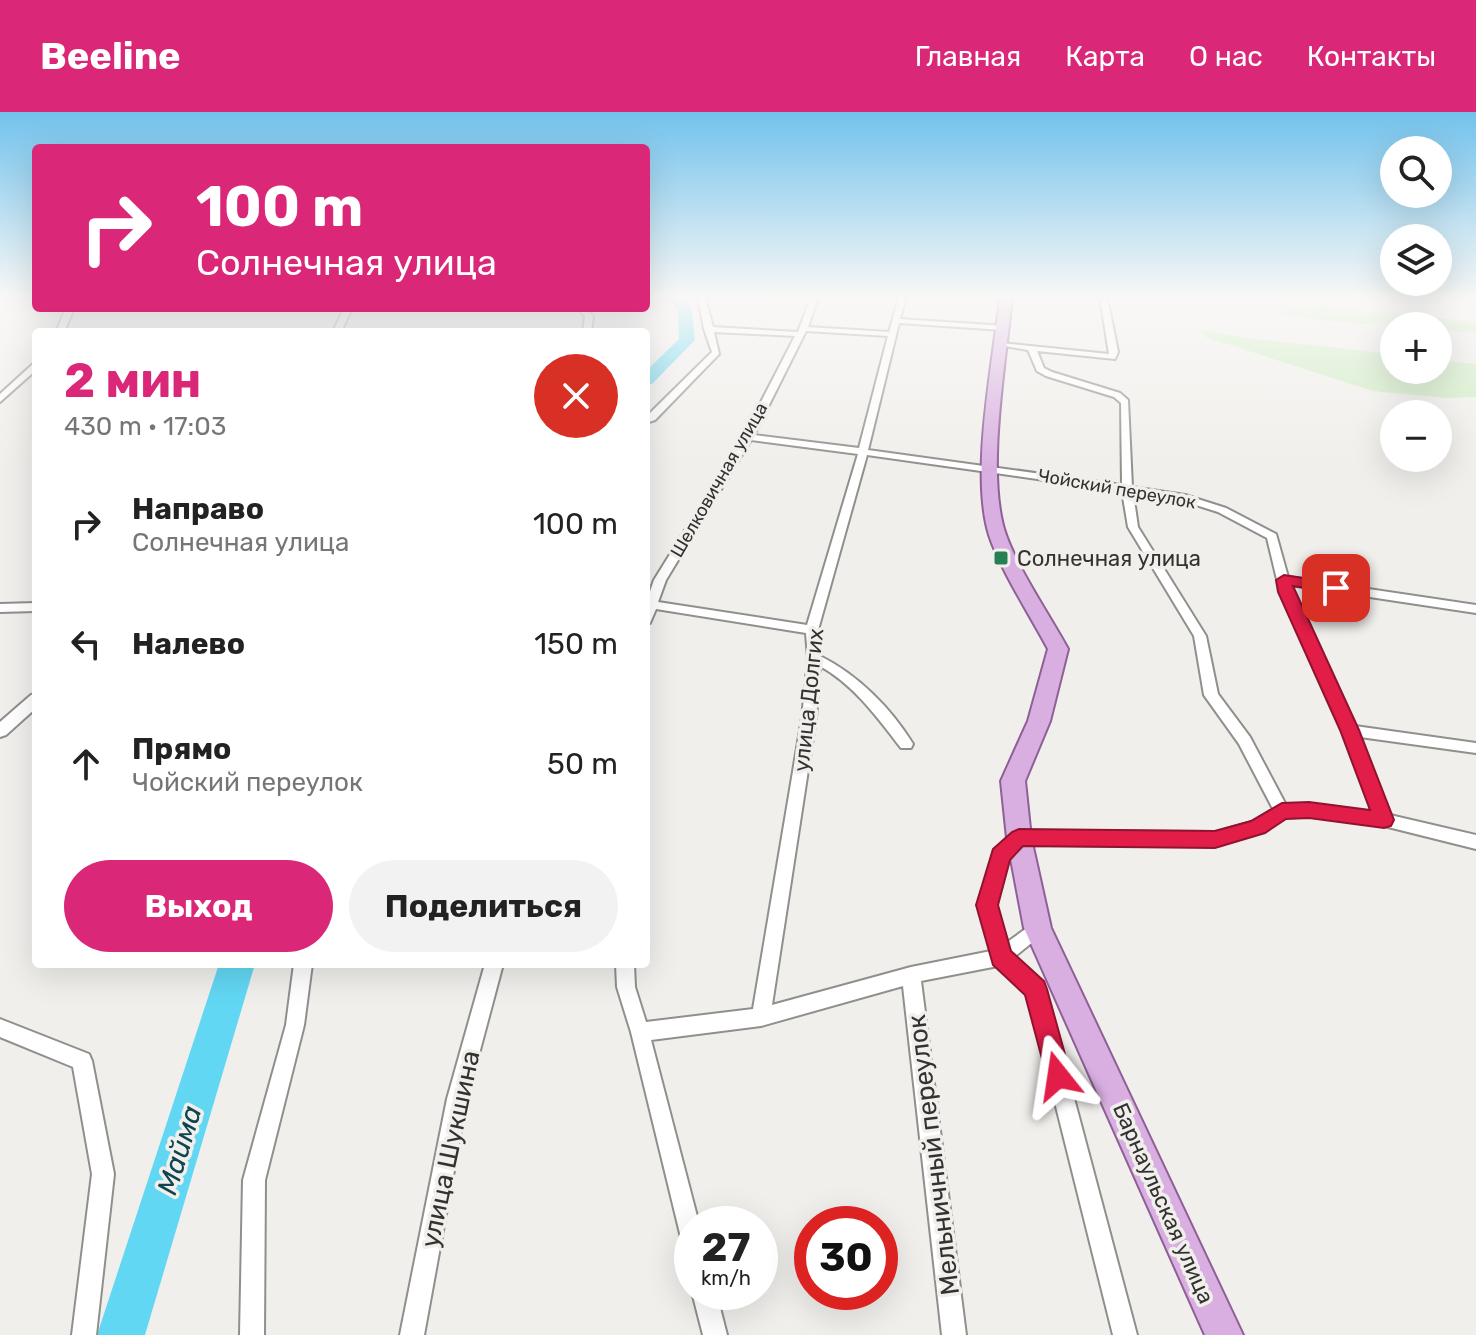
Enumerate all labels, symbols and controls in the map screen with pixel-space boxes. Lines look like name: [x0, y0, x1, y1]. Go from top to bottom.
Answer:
text: Beeline: [40, 33, 181, 79]
text: Главная: [915, 40, 1021, 73]
text: Карта: [1065, 40, 1145, 73]
text: О нас: [1189, 40, 1263, 73]
text: Контакты: [1307, 40, 1436, 73]
map controls: [1380, 136, 1452, 472]
button: search: [1380, 136, 1452, 208]
text: 100 m: [196, 174, 363, 240]
icon: right: [64, 176, 168, 280]
button: layers: [1380, 224, 1452, 296]
text: Солнечная улица: [196, 241, 497, 284]
button: +: [1380, 312, 1452, 384]
text: 2 мин: [64, 352, 201, 409]
button: close: [534, 354, 618, 438]
street label: Шелковичная улица: [666, 399, 772, 561]
button: −: [1380, 400, 1452, 472]
text: 430 m · 17:03: [64, 411, 226, 442]
street label: Чойский переулок: [1036, 464, 1198, 514]
text: Направо: [132, 491, 264, 527]
icon: right: [64, 502, 108, 546]
text: 100 m: [533, 506, 618, 542]
text: Солнечная улица: [132, 527, 349, 558]
place label: Солнечная улица: [1017, 545, 1201, 572]
marker: Солнечная улица: [992, 549, 1010, 567]
pin: [1302, 554, 1370, 622]
icon: arrive: [1314, 566, 1358, 610]
icon: left: [64, 622, 108, 666]
text: Налево: [132, 626, 245, 662]
text: 150 m: [534, 626, 618, 662]
street label: улица Долгих: [788, 627, 829, 773]
text: Прямо: [132, 731, 231, 767]
icon: ahead: [64, 742, 108, 786]
text: 50 m: [547, 746, 618, 782]
text: Чойский переулок: [132, 767, 363, 798]
button: Выход: [64, 860, 333, 952]
button: Поделиться: [349, 860, 618, 952]
street label: Мельничный переулок: [901, 1013, 966, 1297]
position arrow: [1016, 1034, 1100, 1118]
street label: улица Шукшина: [414, 1048, 487, 1251]
street label: Барнаульская улица: [1107, 1099, 1220, 1308]
water label: Майма: [150, 1102, 209, 1199]
speed limit sign: 30: [794, 1206, 898, 1310]
text: 27: [702, 1224, 750, 1271]
text: km/h: [701, 1266, 751, 1290]

